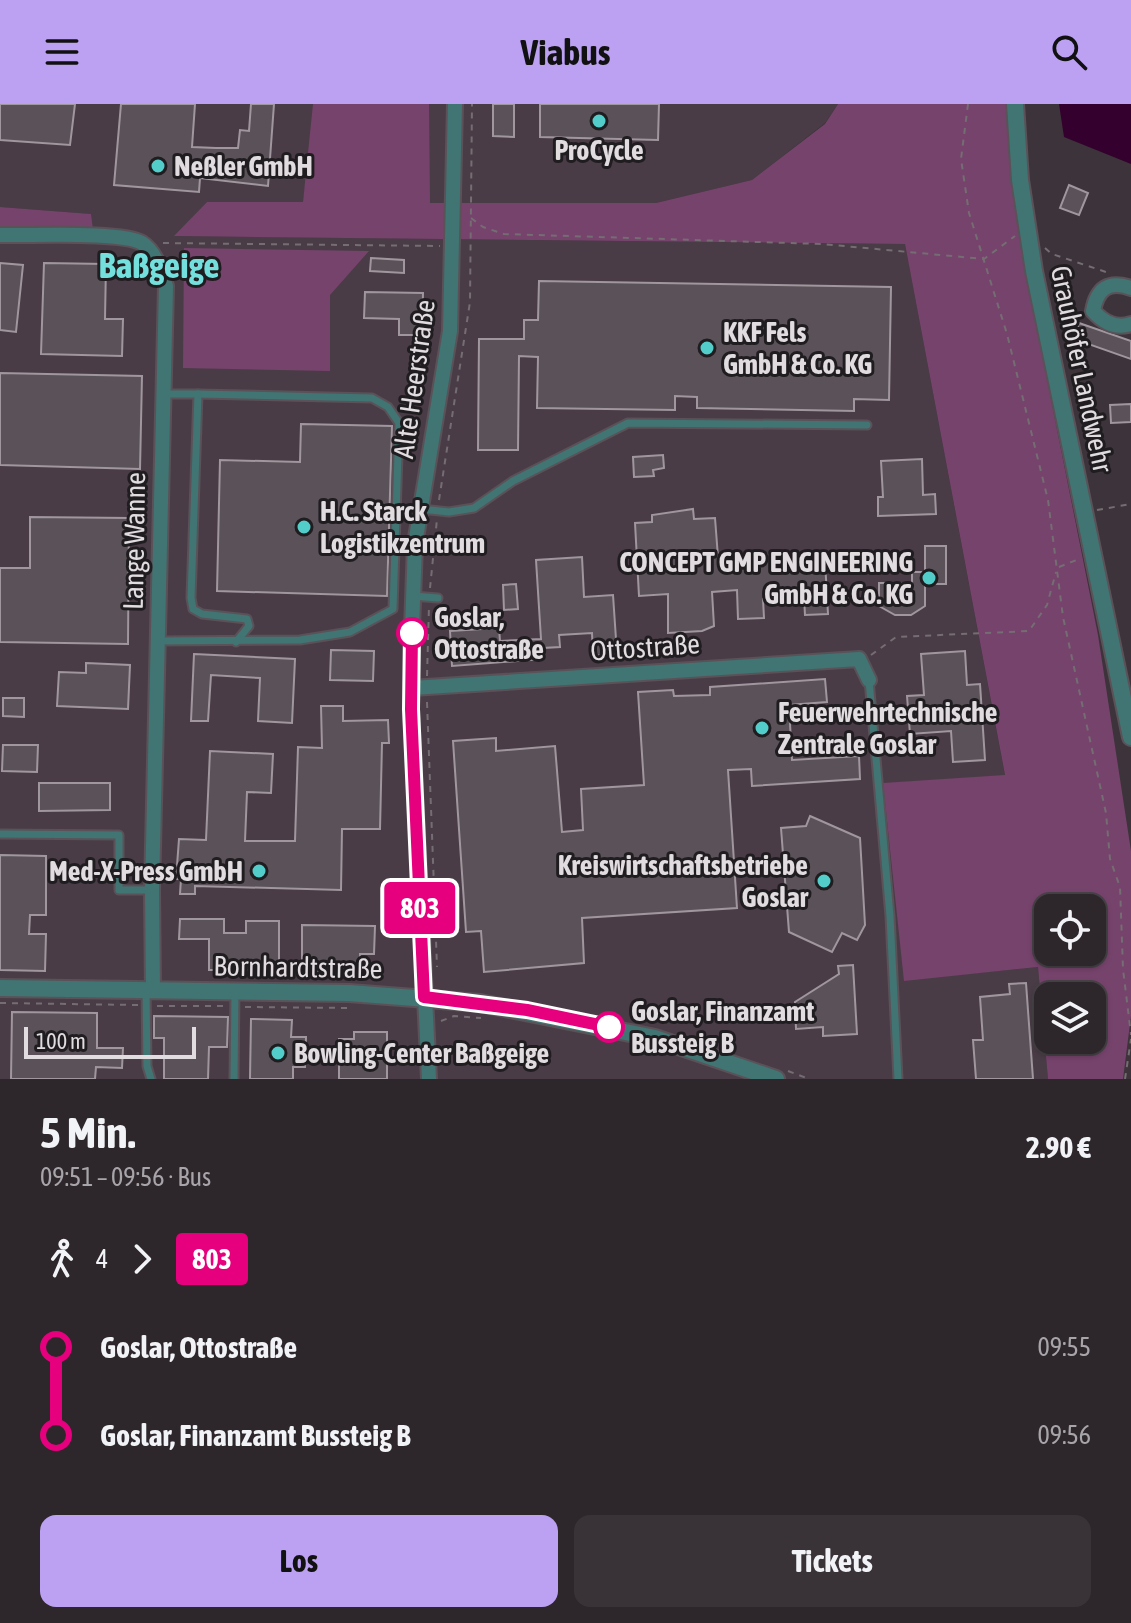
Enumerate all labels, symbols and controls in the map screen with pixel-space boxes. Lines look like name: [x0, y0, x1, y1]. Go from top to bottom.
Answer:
icon: menu: [40, 30, 84, 74]
icon: search: [1047, 30, 1091, 74]
text: Viabus: [521, 31, 610, 73]
marker: ProCycle: [590, 112, 608, 130]
place label: ProCycle: [554, 134, 644, 166]
place label: Neßler GmbH: [174, 150, 313, 182]
marker: Neßler GmbH: [149, 157, 167, 175]
district label: Baßgeige: [98, 244, 220, 286]
street label: Grauhöfer Landwehr: [1045, 263, 1120, 476]
street label: Alte Heerstraße: [387, 298, 441, 460]
place label: KKF Fels GmbH & Co. KG: [723, 316, 872, 380]
marker: KKF Fels GmbH & Co. KG: [698, 339, 716, 357]
street label: Lange Wanne: [117, 472, 151, 610]
place label: H.C. Starck Logistikzentrum: [320, 495, 485, 559]
marker: H.C. Starck Logistikzentrum: [295, 518, 313, 536]
place label: CONCEPT GMP ENGINEERING GmbH & Co. KG: [619, 546, 913, 610]
marker: CONCEPT GMP ENGINEERING GmbH & Co. KG: [920, 569, 938, 587]
place label: Goslar, Ottostraße: [434, 601, 544, 665]
marker: Goslar, Ottostraße: [397, 618, 427, 648]
street label: Ottostraße: [589, 627, 701, 667]
place label: Feuerwehrtechnische Zentrale Goslar: [778, 696, 998, 760]
marker: Feuerwehrtechnische Zentrale Goslar: [753, 719, 771, 737]
place label: Kreiswirtschaftsbetriebe Goslar: [558, 849, 809, 913]
place label: Med-X-Press GmbH: [49, 855, 243, 887]
marker: Med-X-Press GmbH: [250, 862, 268, 880]
marker: Kreiswirtschaftsbetriebe Goslar: [815, 872, 833, 890]
line badge: 803: [374, 882, 466, 934]
text: 803: [400, 892, 440, 924]
map controls: [1034, 894, 1106, 1054]
button: locate: [1034, 894, 1106, 966]
street label: Bornhardtstraße: [213, 950, 383, 984]
button: layers: [1034, 982, 1106, 1054]
place label: Goslar, Finanzamt Bussteig B: [631, 995, 814, 1059]
marker: Goslar, Finanzamt Bussteig B: [594, 1012, 624, 1042]
scale bar: [24, 1023, 196, 1059]
text: 100 m: [36, 1028, 86, 1054]
place label: Bowling-Center Baßgeige: [294, 1037, 549, 1069]
marker: Bowling-Center Baßgeige: [269, 1044, 287, 1062]
text: 5 Min.: [40, 1107, 135, 1157]
text: 2.90 €: [1026, 1130, 1091, 1164]
text: 09:51 – 09:56 · Bus: [40, 1162, 211, 1192]
icon: walk: [40, 1237, 84, 1281]
icon: forward: [120, 1237, 164, 1281]
text: 803: [192, 1243, 232, 1275]
text: 4: [96, 1244, 108, 1274]
text: Goslar, Ottostraße: [100, 1330, 297, 1364]
text: 09:55: [1037, 1332, 1091, 1362]
text: Goslar, Finanzamt Bussteig B: [100, 1418, 410, 1452]
text: 09:56: [1037, 1420, 1091, 1450]
button: Los: [40, 1515, 558, 1607]
button: Tickets: [574, 1515, 1091, 1607]

